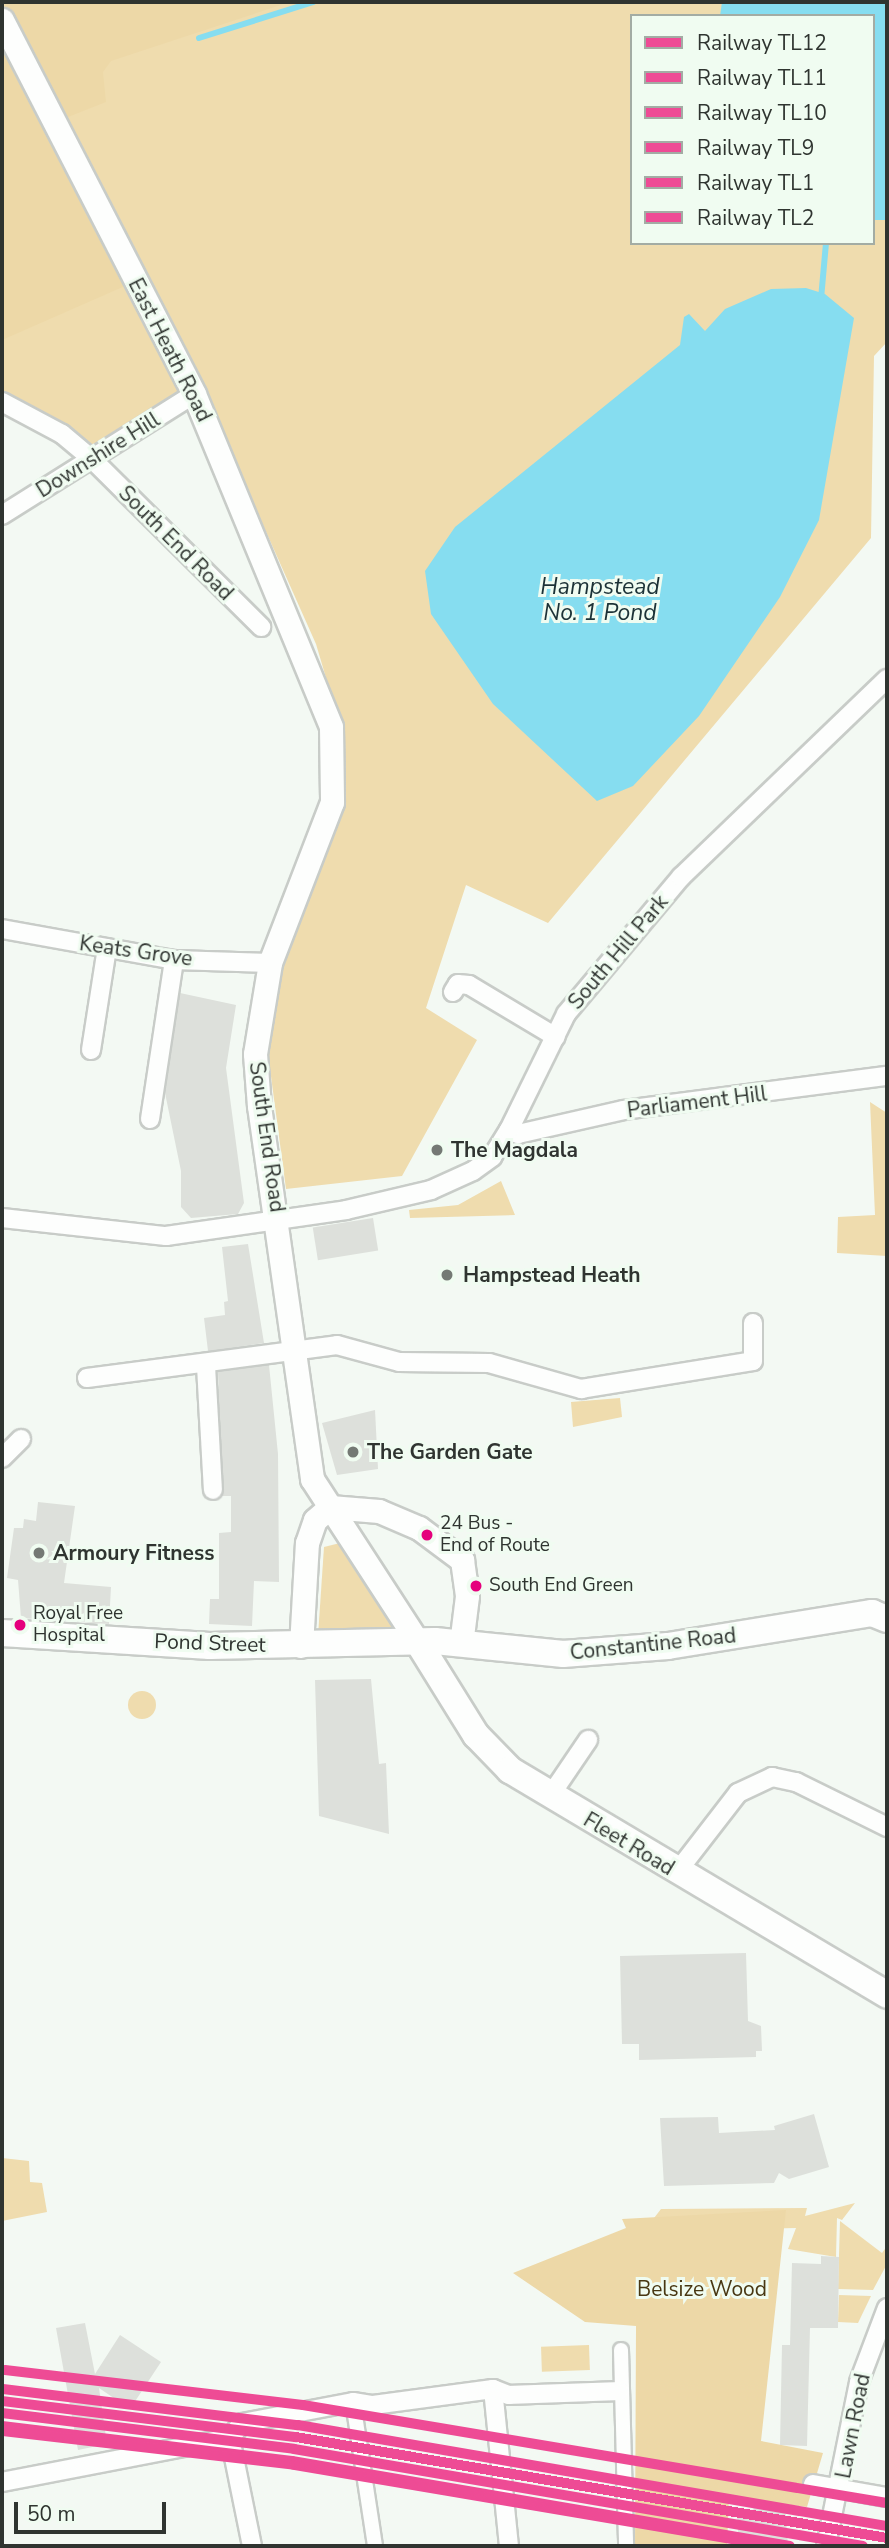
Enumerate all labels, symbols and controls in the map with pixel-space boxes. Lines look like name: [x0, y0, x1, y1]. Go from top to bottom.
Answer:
legend: [630, 14, 875, 245]
text: Railway TL12: [697, 29, 827, 57]
text: Railway TL11: [697, 64, 827, 92]
text: Railway TL10: [697, 99, 827, 127]
text: Railway TL9: [697, 134, 814, 162]
text: Railway TL1: [697, 169, 814, 197]
text: Railway TL2: [697, 204, 814, 232]
street label: East Heath Road: [123, 274, 217, 426]
street label: Downshire Hill: [32, 407, 164, 503]
street label: South End Road: [113, 480, 239, 606]
water label: Hampstead No. 1 Pond: [540, 573, 660, 627]
street label: South Hill Park: [563, 890, 673, 1014]
street label: Keats Grove: [78, 931, 194, 971]
street label: South End Road: [244, 1060, 290, 1214]
street label: Parliament Hill: [626, 1081, 768, 1123]
place label: The Magdala: [451, 1137, 578, 1163]
marker: The Magdala: [429, 1142, 445, 1158]
place label: Hampstead Heath: [463, 1262, 640, 1288]
marker: Hampstead Heath: [437, 1265, 457, 1285]
place label: The Garden Gate: [367, 1439, 533, 1465]
marker: The Garden Gate: [345, 1444, 361, 1460]
place label: 24 Bus - End of Route: [440, 1513, 550, 1557]
marker: 24 Bus - End of Route: [420, 1528, 434, 1542]
place label: Armoury Fitness: [53, 1540, 214, 1566]
marker: Armoury Fitness: [31, 1545, 47, 1561]
place label: South End Green: [489, 1575, 634, 1597]
marker: South End Green: [469, 1579, 483, 1593]
place label: Royal Free Hospital: [33, 1603, 123, 1647]
marker: Royal Free Hospital: [13, 1618, 27, 1632]
street label: Constantine Road: [569, 1623, 737, 1665]
street label: Pond Street: [154, 1628, 266, 1658]
street label: Fleet Road: [579, 1807, 679, 1881]
park label: Belsize Wood: [637, 2276, 767, 2302]
street label: Lawn Road: [830, 2371, 876, 2481]
scale bar: [18, 2488, 170, 2532]
text: 50 m: [27, 2500, 76, 2528]

